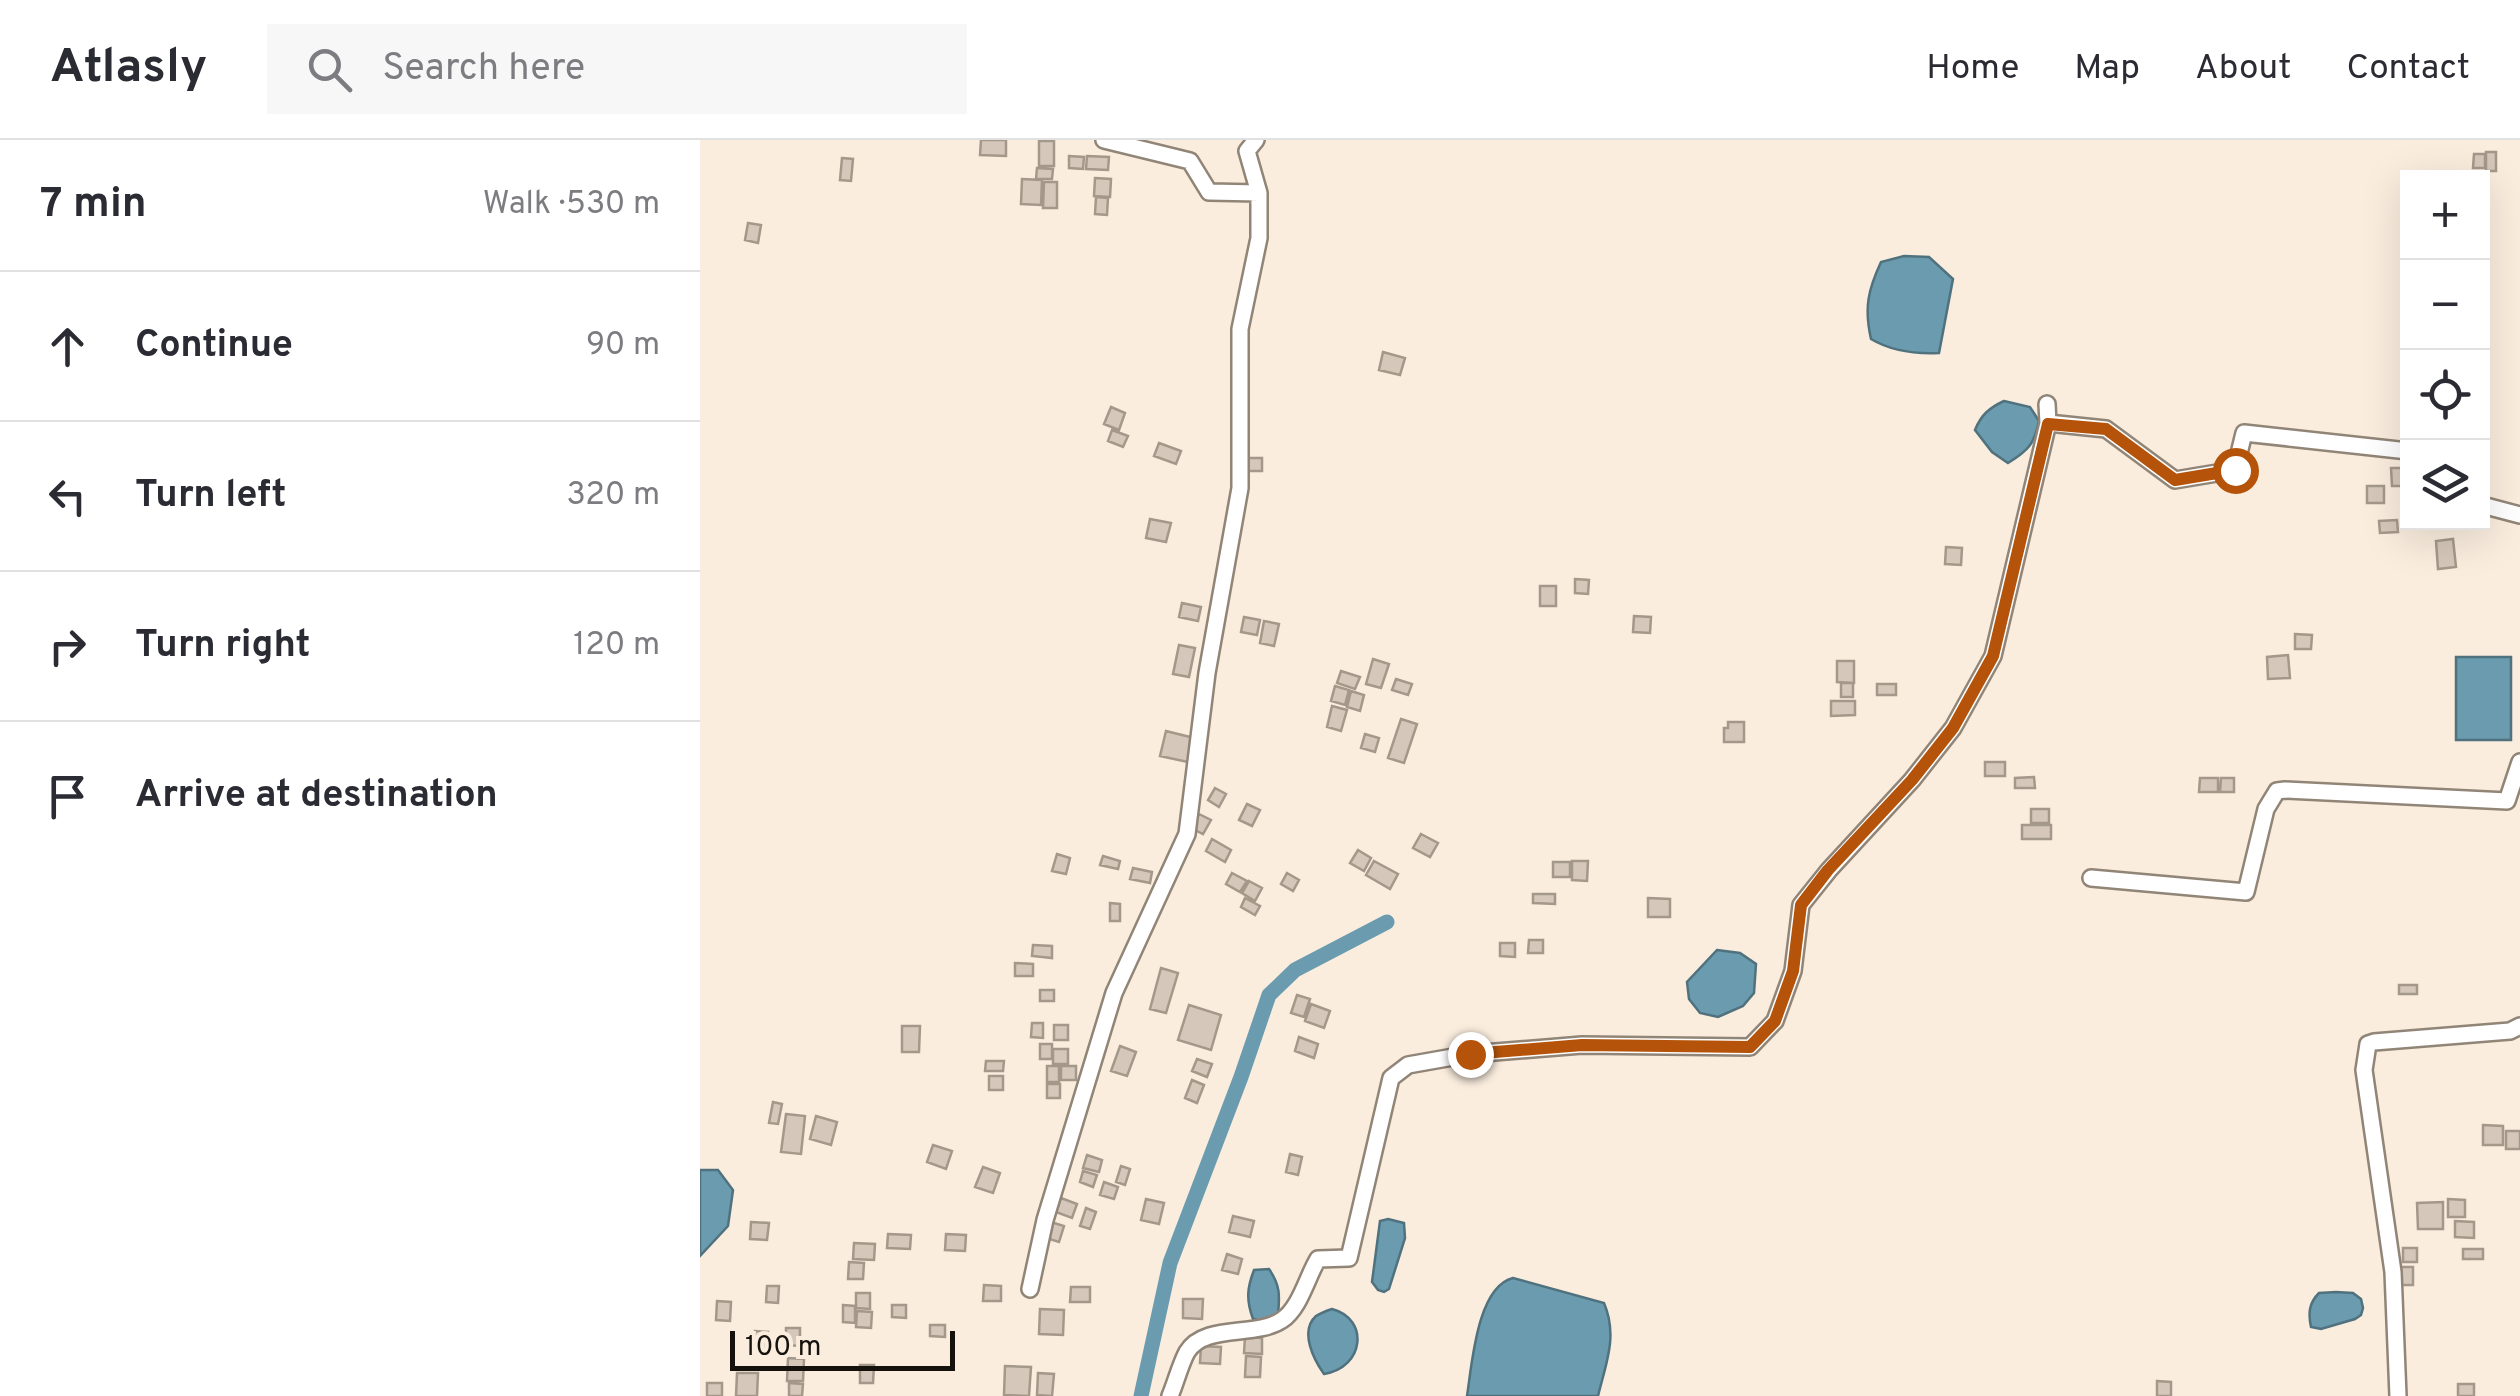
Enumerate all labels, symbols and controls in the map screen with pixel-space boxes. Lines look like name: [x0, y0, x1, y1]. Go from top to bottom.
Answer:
search box: [267, 24, 967, 114]
text: Atlasly: [50, 39, 207, 99]
icon: search: [302, 42, 357, 97]
text: Search here: [382, 45, 585, 94]
text: Home: [1926, 47, 2019, 91]
text: Map: [2074, 47, 2140, 91]
text: About: [2195, 47, 2291, 91]
text: Contact: [2346, 47, 2470, 91]
map controls: [2400, 170, 2490, 530]
button: +: [2400, 170, 2490, 260]
text: 7 min: [40, 179, 147, 232]
text: Walk · 530 m: [483, 185, 660, 225]
button: −: [2400, 260, 2490, 350]
icon: ahead: [40, 319, 95, 374]
text: Continue: [135, 322, 293, 371]
text: 90 m: [586, 326, 660, 366]
button: locate: [2400, 350, 2490, 440]
button: layers: [2400, 440, 2490, 530]
route start: [2213, 448, 2259, 494]
icon: left: [40, 469, 95, 524]
text: Turn left: [135, 472, 287, 521]
text: 320 m: [567, 476, 660, 516]
icon: right: [40, 619, 95, 674]
text: Turn right: [135, 622, 310, 671]
text: 120 m: [573, 626, 660, 666]
icon: arrive: [40, 769, 95, 824]
text: Arrive at destination: [135, 772, 498, 821]
route end: [1448, 1032, 1494, 1078]
scale bar: [730, 1326, 955, 1370]
text: 100 m: [745, 1330, 821, 1366]

